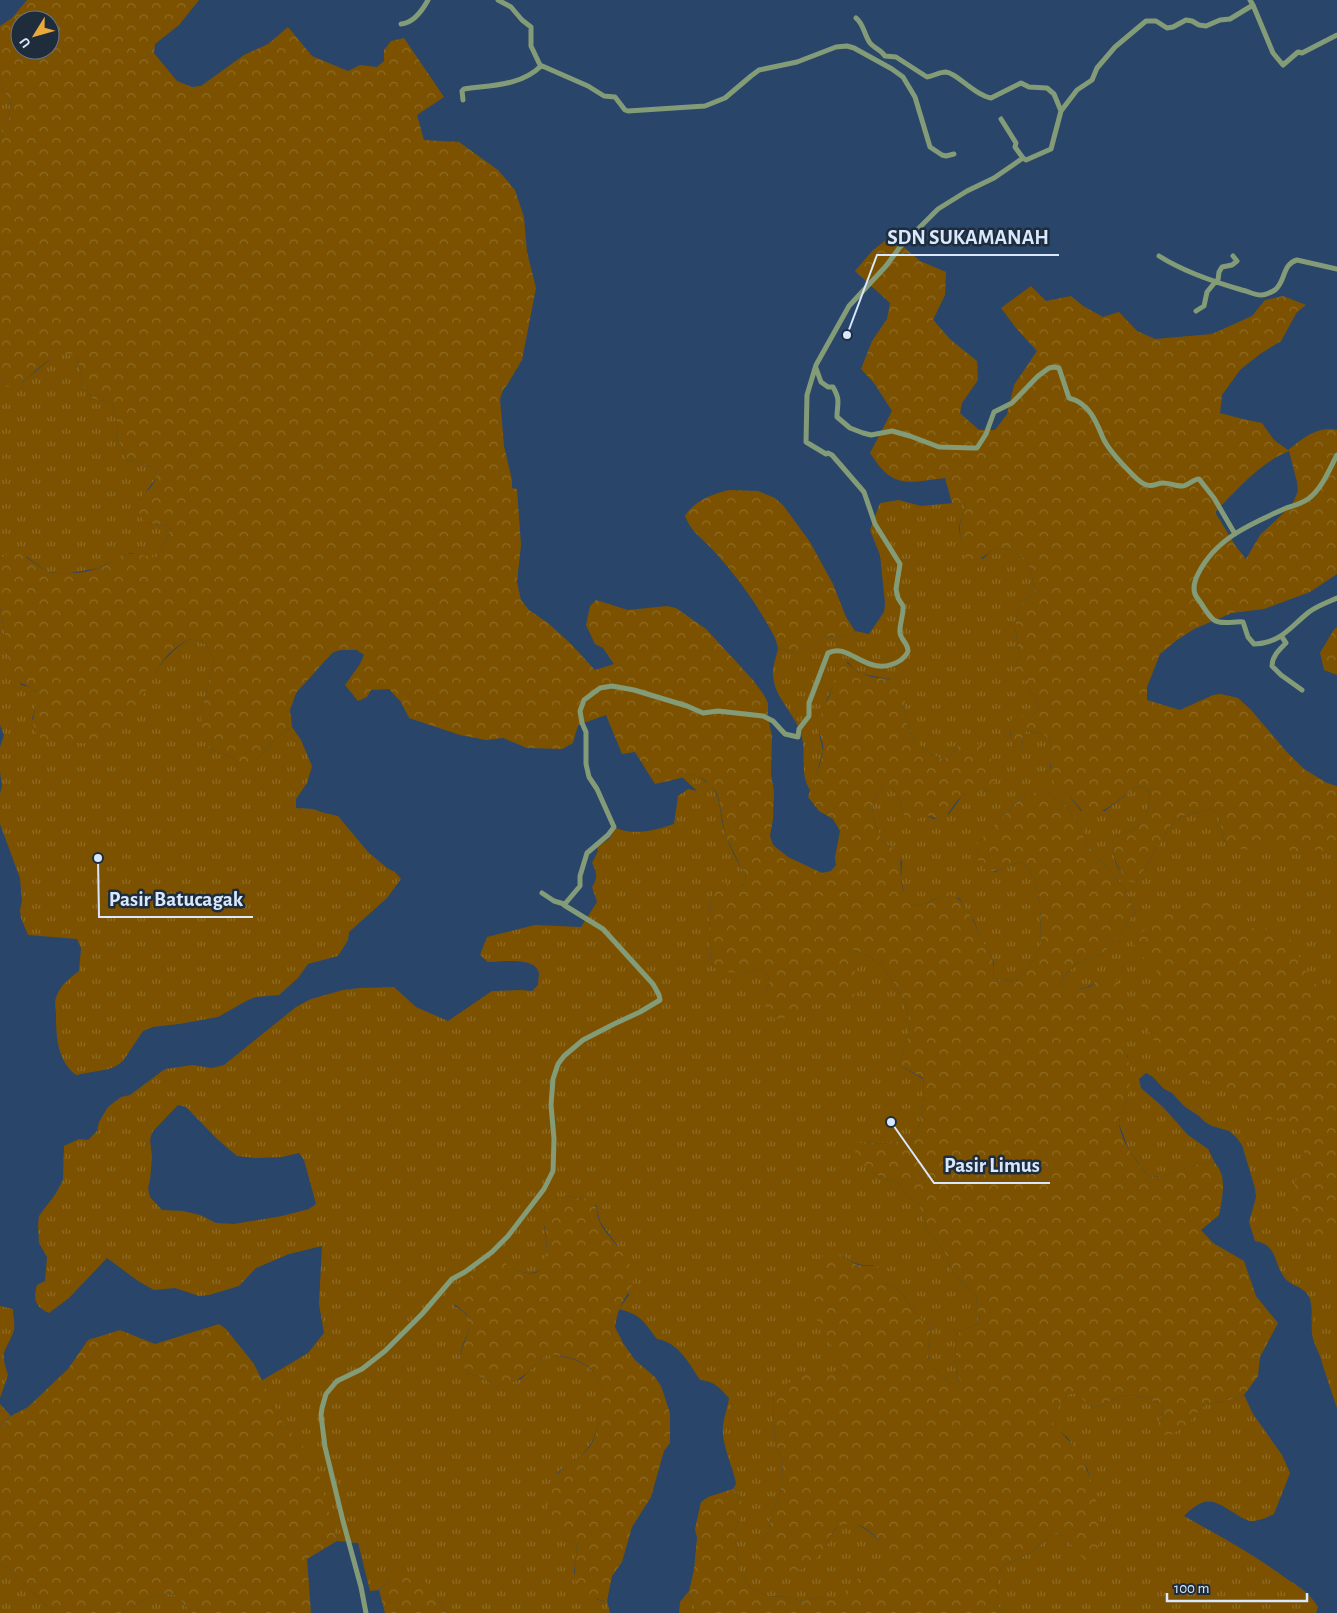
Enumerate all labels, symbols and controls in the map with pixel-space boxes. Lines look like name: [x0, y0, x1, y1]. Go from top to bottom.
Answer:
north arrow: [10, 10, 60, 60]
text: U: [17, 34, 34, 50]
callout: SDN SUKAMANAH: [877, 219, 1059, 255]
text: SDN SUKAMANAH: [887, 227, 1049, 248]
callout: Pasir Batucagak: [99, 881, 253, 917]
text: Pasir Batucagak: [109, 889, 244, 910]
callout: Pasir Limus: [934, 1147, 1050, 1183]
text: Pasir Limus: [944, 1155, 1040, 1176]
scale bar: [1167, 1570, 1307, 1602]
text: 100 m: [1174, 1581, 1209, 1596]

